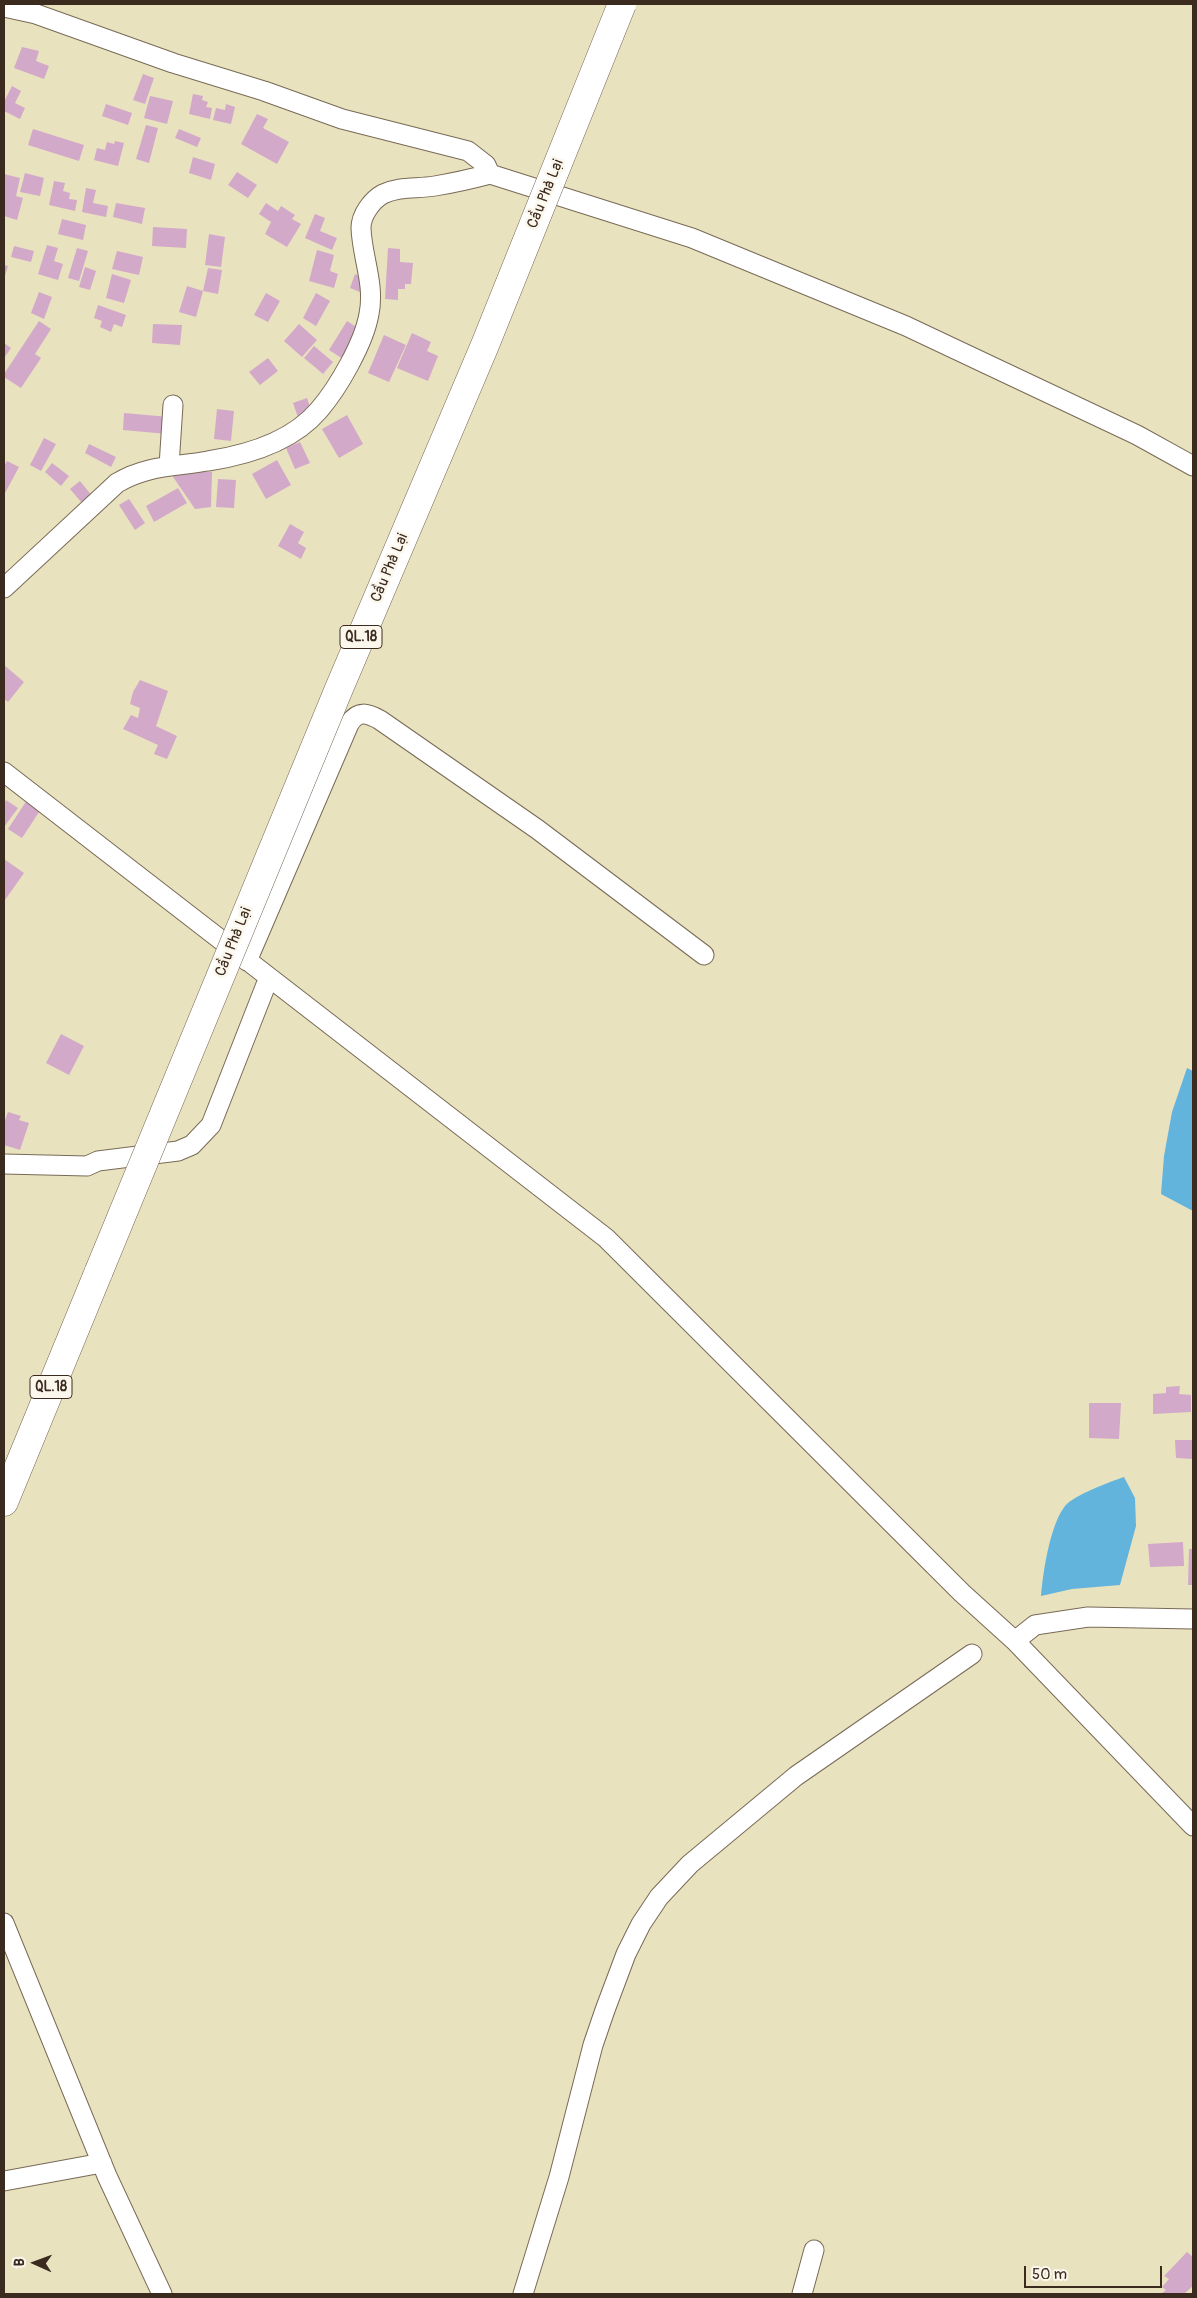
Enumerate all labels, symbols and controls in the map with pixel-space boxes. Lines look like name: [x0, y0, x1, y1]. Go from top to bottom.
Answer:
street label: Cầu Phả Lại: [524, 157, 568, 231]
street label: Cầu Phả Lại: [367, 531, 413, 605]
road number: QL.18: [340, 626, 382, 649]
street label: Cầu Phả Lại: [212, 905, 256, 979]
road number: QL.18: [30, 1375, 72, 1398]
north arrow: [10, 2238, 60, 2288]
scale bar: [1027, 2256, 1164, 2288]
text: B: [11, 2258, 28, 2267]
text: 50 m: [1032, 2265, 1067, 2284]

